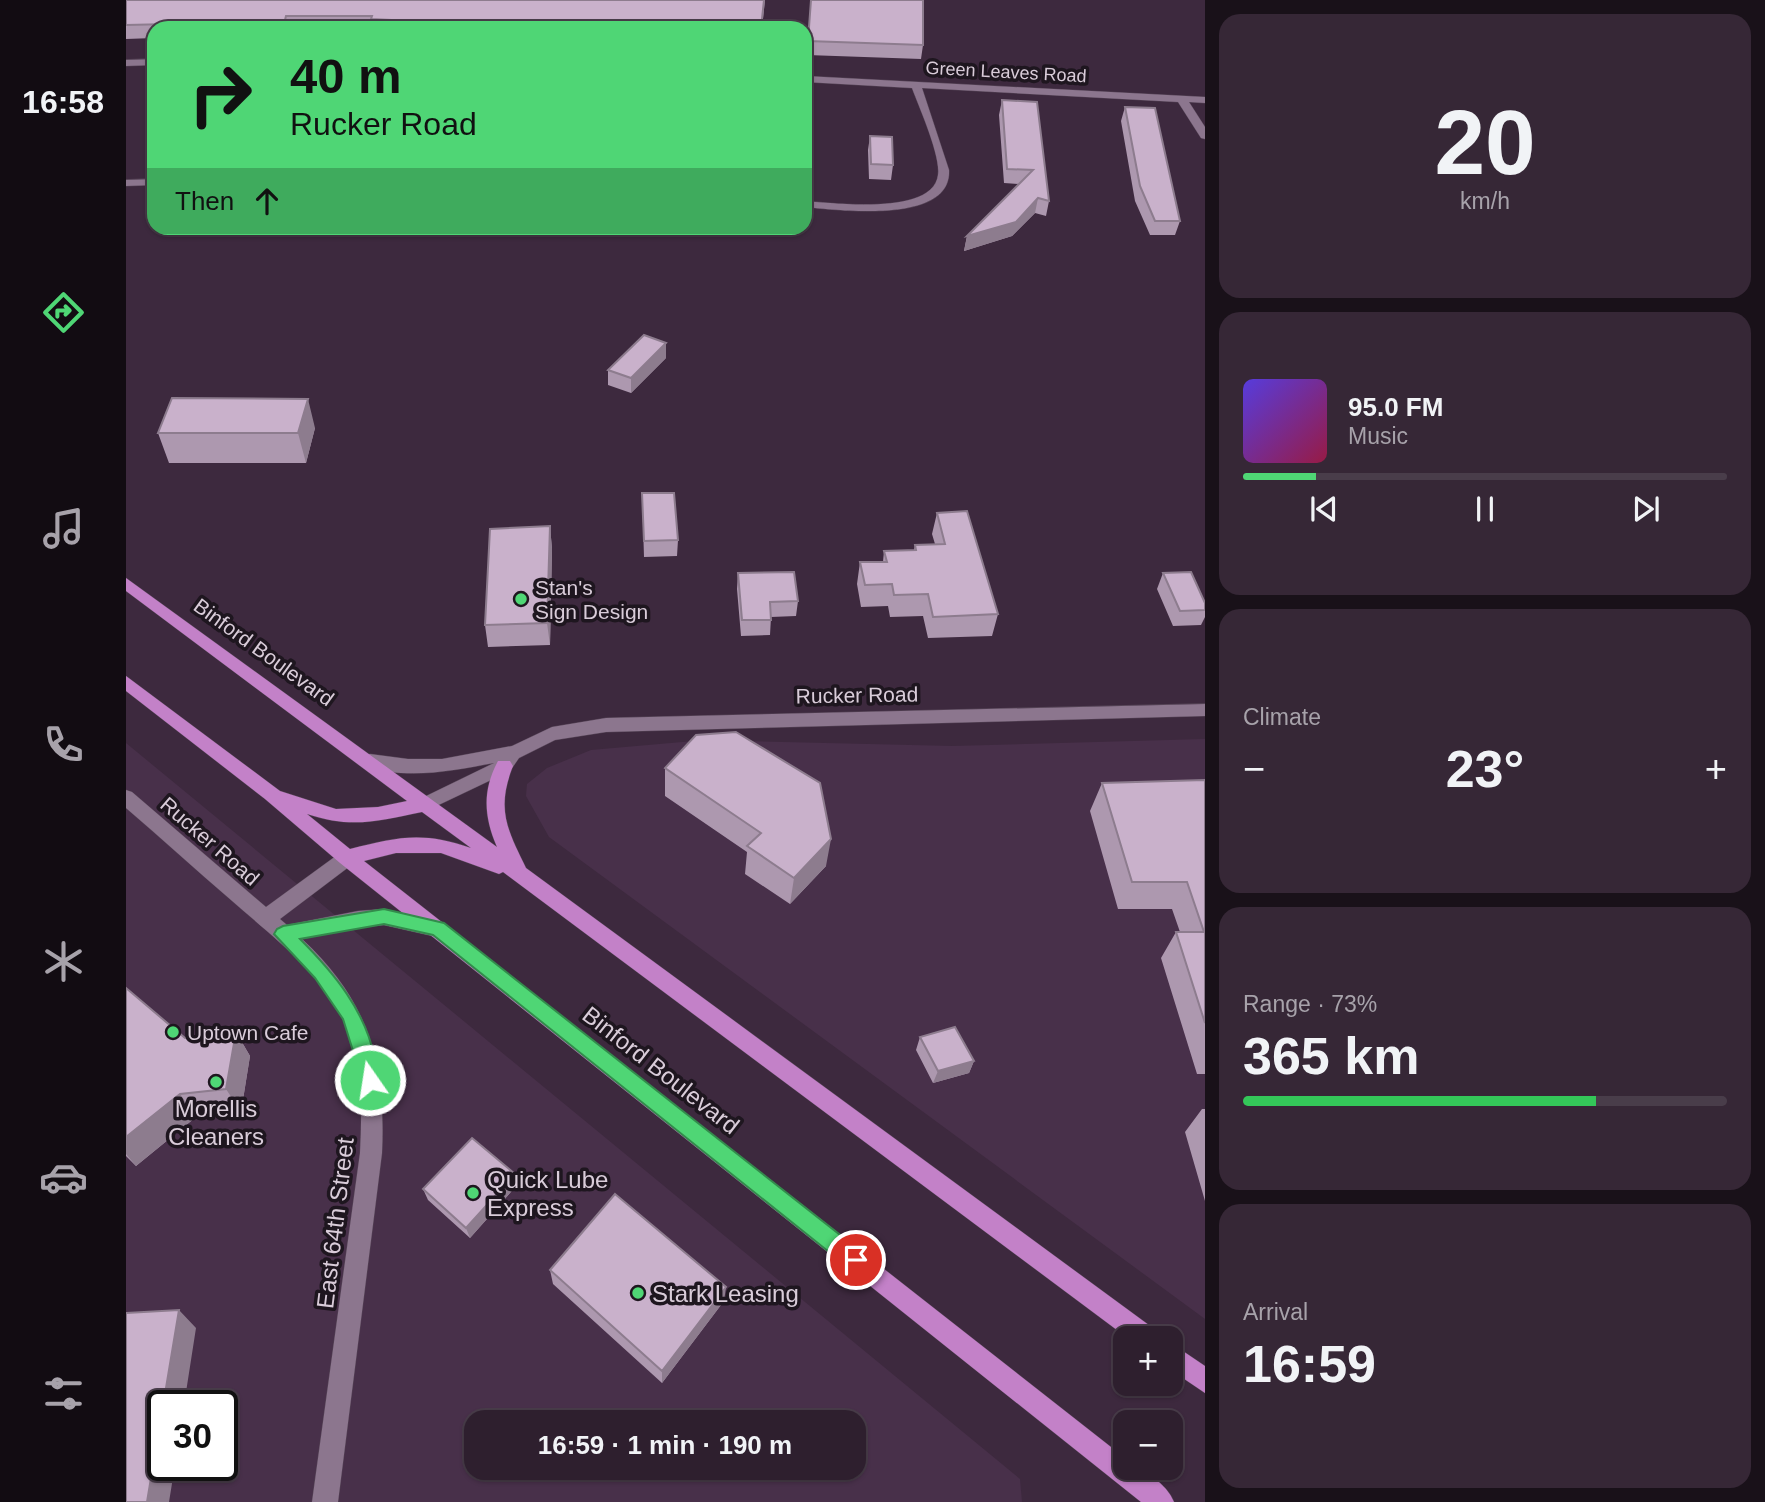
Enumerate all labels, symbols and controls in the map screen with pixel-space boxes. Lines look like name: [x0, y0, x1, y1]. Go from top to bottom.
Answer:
icon: right: [175, 49, 266, 140]
text: 40 m: [290, 49, 402, 103]
street label: Green Leaves Road: [925, 58, 1087, 86]
text: 16:58: [22, 84, 104, 120]
text: 20: [1434, 92, 1536, 193]
text: Rucker Road: [290, 106, 477, 142]
icon: ahead: [248, 182, 286, 220]
text: Then: [175, 186, 234, 216]
text: km/h: [1460, 188, 1510, 214]
icon: directions: [39, 288, 88, 337]
text: 95.0 FM: [1348, 392, 1443, 422]
text: Music: [1348, 423, 1408, 449]
icon: previous: [1305, 490, 1343, 528]
icon: pause: [1466, 490, 1504, 528]
icon: next: [1627, 490, 1665, 528]
icon: music: [39, 504, 88, 553]
place label: Stan's Sign Design: [535, 576, 648, 623]
marker: Stan's Sign Design: [513, 591, 529, 607]
street label: Binford Boulevard: [190, 594, 338, 710]
street label: Rucker Road: [796, 682, 918, 708]
text: Climate: [1243, 704, 1321, 730]
icon: phone: [39, 720, 88, 769]
text: 23°: [1446, 740, 1524, 798]
text: −: [1243, 748, 1265, 790]
text: +: [1705, 748, 1727, 790]
street label: Rucker Road: [156, 792, 264, 890]
icon: climate: [39, 937, 88, 986]
text: Range · 73%: [1243, 991, 1377, 1017]
street label: Binford Boulevard: [578, 1001, 744, 1139]
place label: Uptown Cafe: [187, 1021, 308, 1044]
marker: Uptown Cafe: [165, 1024, 181, 1040]
text: 365 km: [1243, 1027, 1419, 1085]
position arrow: [333, 1043, 407, 1117]
marker: Morellis Cleaners: [208, 1074, 224, 1090]
place label: Morellis Cleaners: [168, 1095, 264, 1150]
street label: East 64th Street: [311, 1136, 359, 1310]
icon: car: [39, 1153, 88, 1202]
place label: Quick Lube Express: [487, 1166, 608, 1221]
marker: Quick Lube Express: [465, 1185, 481, 1201]
pin: [826, 1230, 886, 1290]
icon: arrive: [837, 1241, 875, 1279]
place label: Stark Leasing: [652, 1280, 799, 1307]
marker: Stark Leasing: [630, 1285, 646, 1301]
text: Arrival: [1243, 1299, 1308, 1325]
map controls: [1113, 1326, 1183, 1480]
button: +: [1113, 1326, 1183, 1396]
text: 16:59: [1243, 1335, 1376, 1393]
icon: filters: [39, 1369, 88, 1418]
speed limit sign: 30: [147, 1390, 238, 1481]
button: −: [1113, 1410, 1183, 1480]
text: 16:59 · 1 min · 190 m: [538, 1430, 792, 1460]

